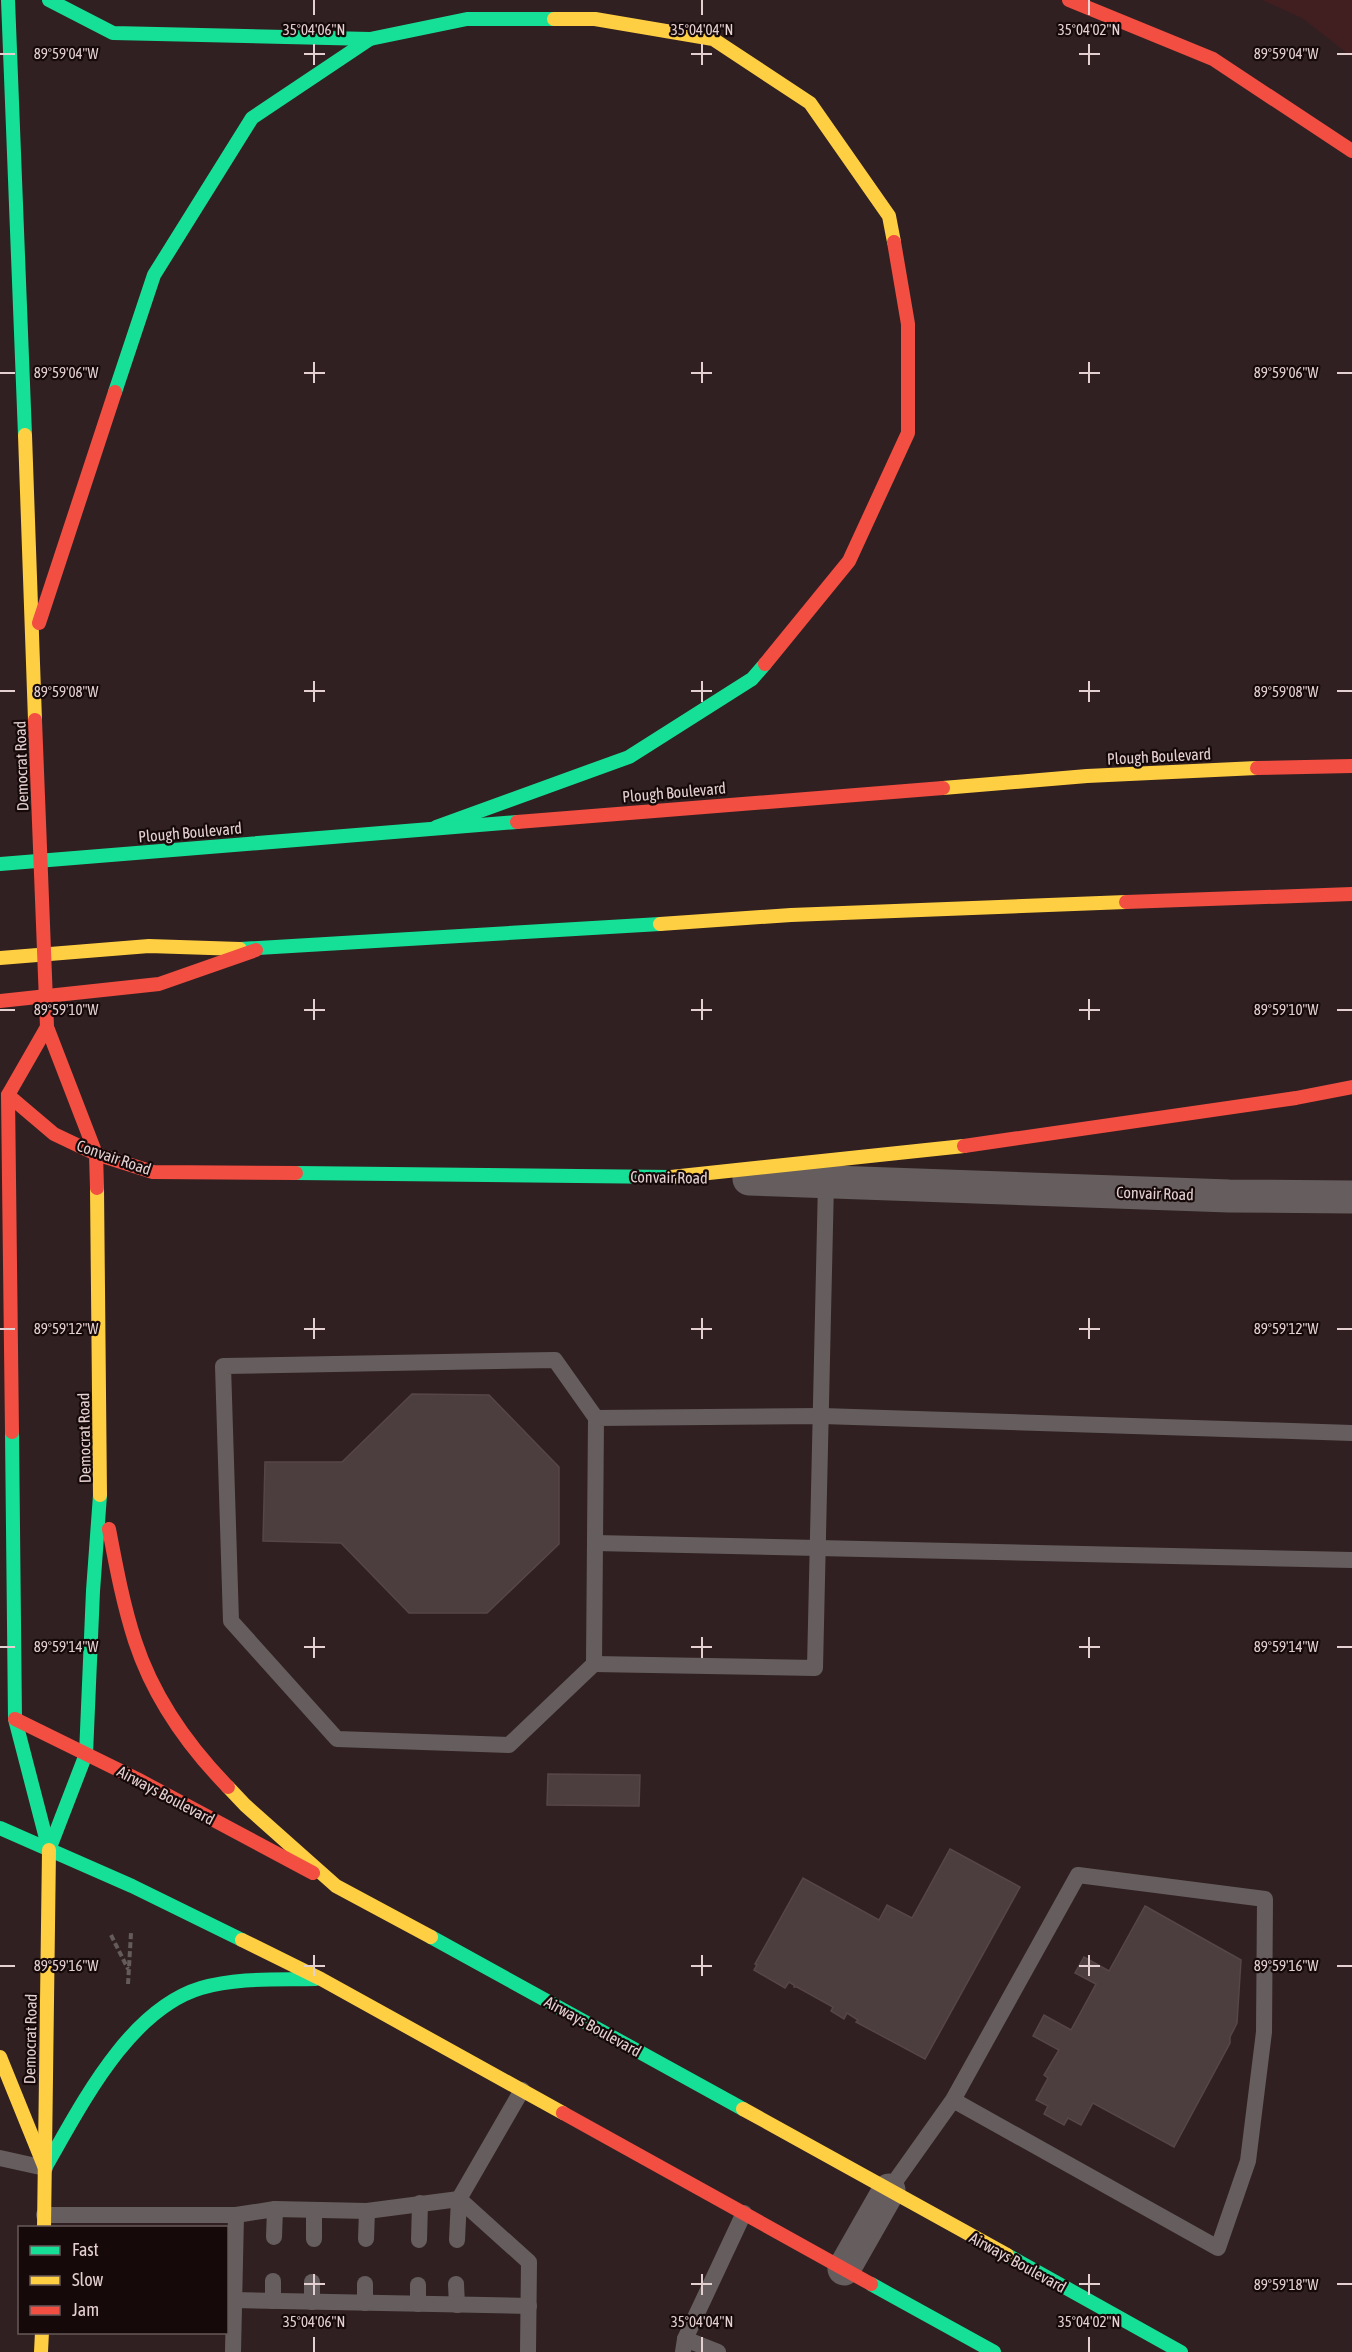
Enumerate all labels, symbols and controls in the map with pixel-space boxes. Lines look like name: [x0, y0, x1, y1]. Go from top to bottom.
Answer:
text: 35°04'06"N: [283, 21, 345, 38]
text: 35°04'04"N: [671, 21, 733, 38]
text: 35°04'02"N: [1058, 21, 1120, 38]
text: 89°59'04"W: [34, 45, 98, 62]
text: 89°59'04"W: [1254, 45, 1318, 62]
text: 89°59'06"W: [34, 364, 98, 381]
text: 89°59'06"W: [1254, 364, 1318, 381]
text: 89°59'08"W: [34, 683, 98, 700]
text: 89°59'08"W: [1254, 683, 1318, 700]
street label: Democrat Road: [10, 721, 32, 811]
street label: Plough Boulevard: [1106, 744, 1212, 769]
street label: Plough Boulevard: [621, 778, 727, 807]
street label: Plough Boulevard: [137, 818, 243, 847]
text: 89°59'10"W: [34, 1001, 98, 1018]
text: 89°59'10"W: [1254, 1001, 1318, 1018]
street label: Convair Road: [74, 1136, 154, 1178]
street label: Convair Road: [630, 1167, 708, 1187]
street label: Convair Road: [1116, 1183, 1194, 1203]
text: 89°59'12"W: [34, 1320, 98, 1337]
text: 89°59'12"W: [1254, 1320, 1318, 1337]
street label: Democrat Road: [74, 1393, 94, 1483]
text: 89°59'14"W: [34, 1638, 98, 1655]
text: 89°59'14"W: [1254, 1638, 1318, 1655]
street label: Airways Boulevard: [114, 1762, 218, 1829]
text: 89°59'16"W: [34, 1957, 98, 1974]
text: 89°59'16"W: [1254, 1957, 1318, 1974]
street label: Airways Boulevard: [541, 1992, 644, 2061]
street label: Democrat Road: [20, 1994, 40, 2084]
legend: [18, 2226, 228, 2334]
street label: Airways Boulevard: [966, 2228, 1069, 2297]
text: Fast: [72, 2239, 99, 2260]
text: Slow: [72, 2269, 103, 2290]
text: 89°59'18"W: [1254, 2276, 1318, 2293]
text: Jam: [72, 2299, 99, 2320]
text: 35°04'06"N: [283, 2313, 345, 2330]
text: 35°04'04"N: [671, 2313, 733, 2330]
text: 35°04'02"N: [1058, 2313, 1120, 2330]

